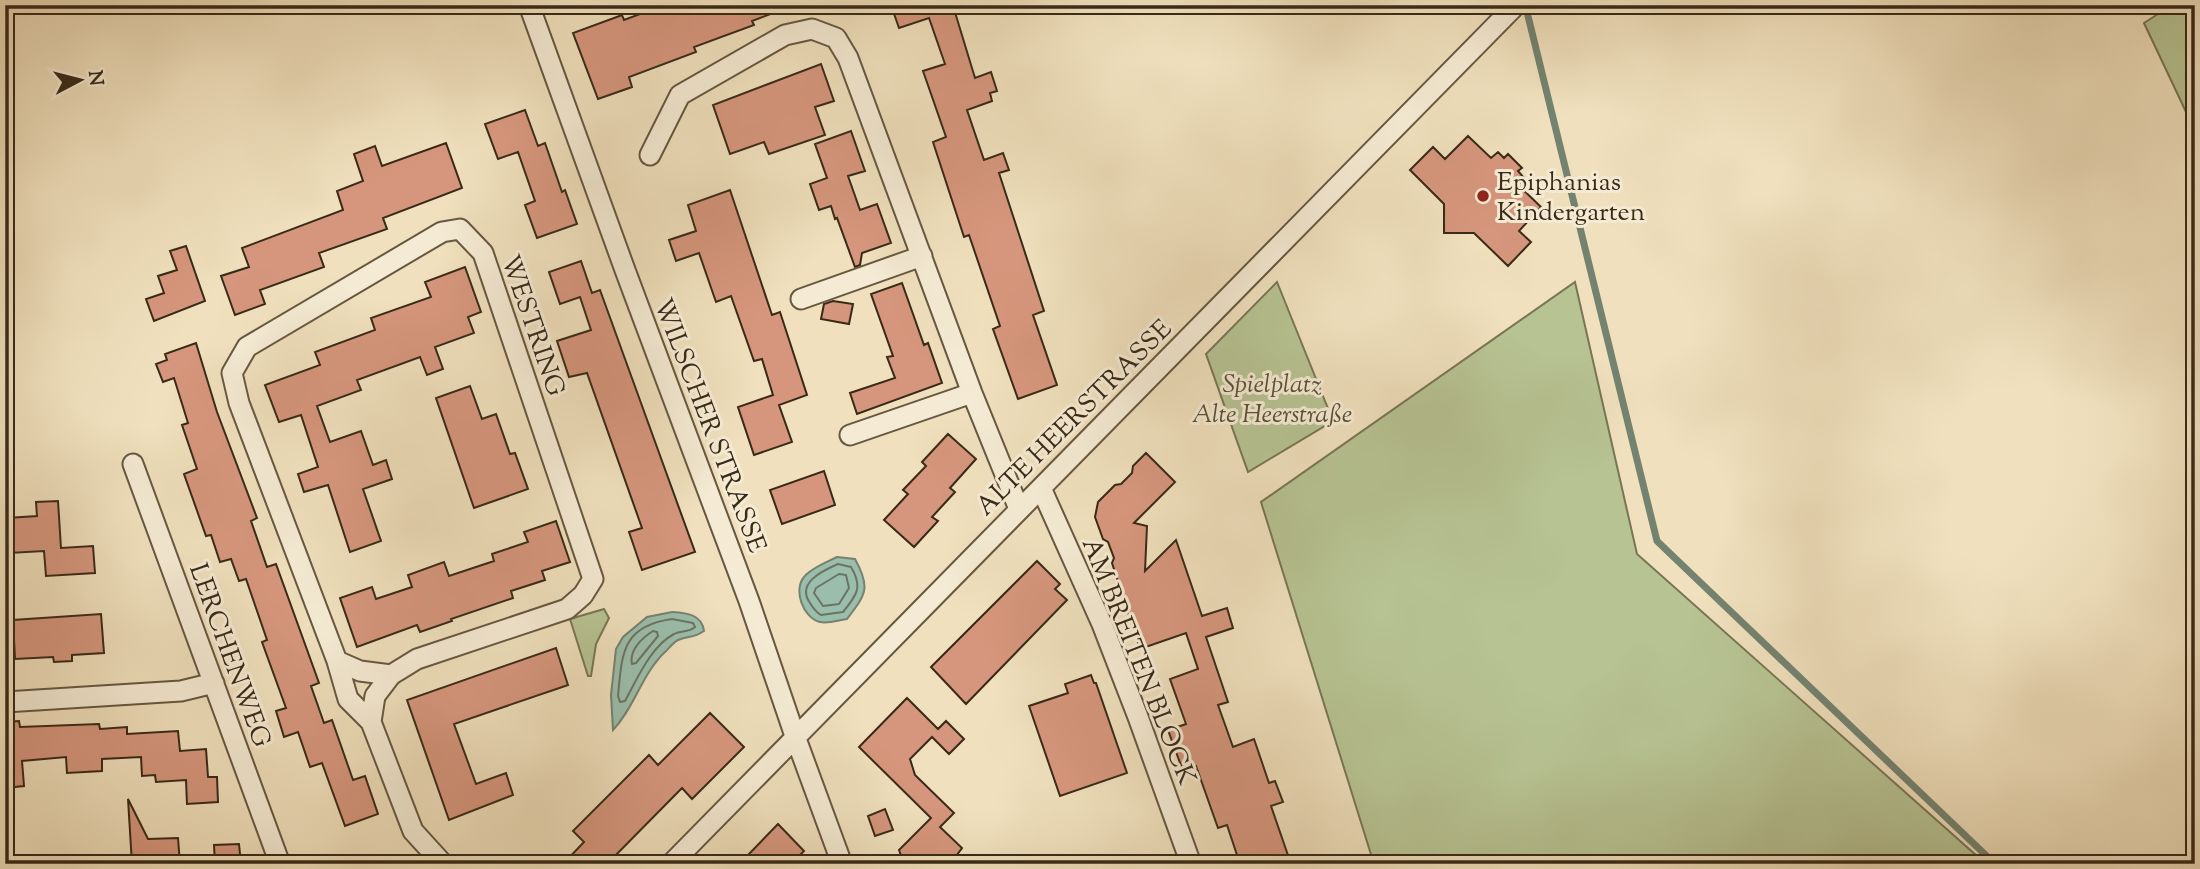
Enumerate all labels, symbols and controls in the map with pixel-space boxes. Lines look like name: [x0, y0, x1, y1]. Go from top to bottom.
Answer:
north arrow: [46, 46, 116, 116]
text: N: [80, 69, 109, 87]
place label: Epiphanias Kindergarten: [1497, 165, 1645, 232]
marker: Epiphanias Kindergarten: [1475, 188, 1491, 204]
street label: WESTRING: [490, 250, 573, 402]
street label: WILSCHER STRASSE: [643, 293, 774, 559]
street label: ALTE HEERSTRASSE: [968, 312, 1181, 525]
park label: Spielplatz Alte Heerstraße: [1192, 367, 1352, 434]
street label: AM BREITEN BLOCK: [1071, 533, 1204, 791]
street label: LERCHENWEG: [178, 559, 279, 753]

